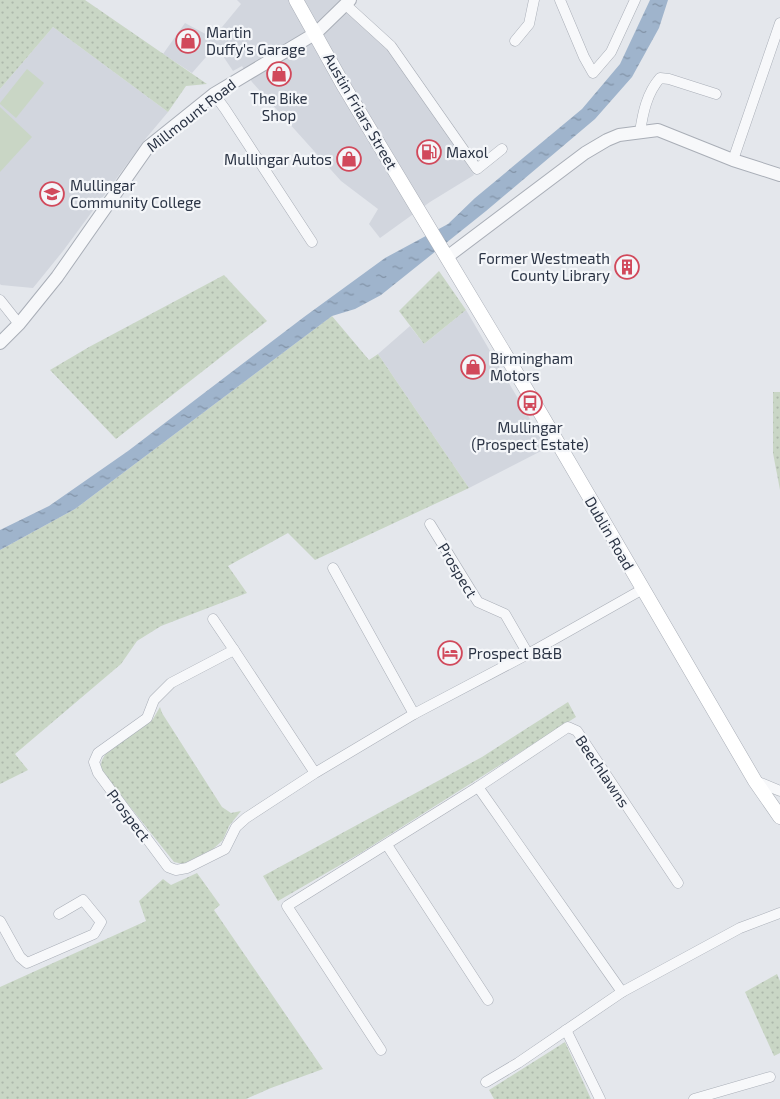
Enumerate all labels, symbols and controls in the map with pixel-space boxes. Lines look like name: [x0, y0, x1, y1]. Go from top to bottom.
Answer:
place label: Martin Duffy's Garage: [206, 23, 305, 58]
shop icon: Martin Duffy's Garage: [175, 28, 201, 54]
street label: Austin Friars Street: [320, 50, 402, 173]
shop icon: The Bike Shop: [266, 61, 292, 87]
street label: Millmount Road: [143, 75, 239, 155]
place label: The Bike Shop: [250, 89, 308, 124]
fuel station icon: Maxol: [416, 139, 442, 165]
place label: Maxol: [446, 143, 489, 161]
shop icon: Mullingar Autos: [336, 146, 362, 172]
place label: Mullingar Autos: [224, 150, 332, 168]
place label: Mullingar Community College: [70, 176, 201, 211]
school or university icon: Mullingar Community College: [39, 181, 65, 207]
place label: Former Westmeath County Library: [478, 249, 610, 284]
building icon: Former Westmeath County Library: [614, 254, 640, 280]
place label: Birmingham Motors: [490, 349, 573, 384]
shop icon: Birmingham Motors: [460, 354, 486, 380]
bus stop icon: Mullingar (Prospect Estate): [517, 390, 543, 416]
place label: Mullingar (Prospect Estate): [471, 418, 589, 453]
street label: Dublin Road: [582, 493, 638, 573]
street label: Prospect: [435, 539, 481, 601]
hotel icon: Prospect B&B: [437, 640, 463, 666]
place label: Prospect B&B: [468, 644, 562, 662]
street label: Beechlawns: [572, 732, 634, 810]
street label: Prospect: [104, 785, 155, 845]

